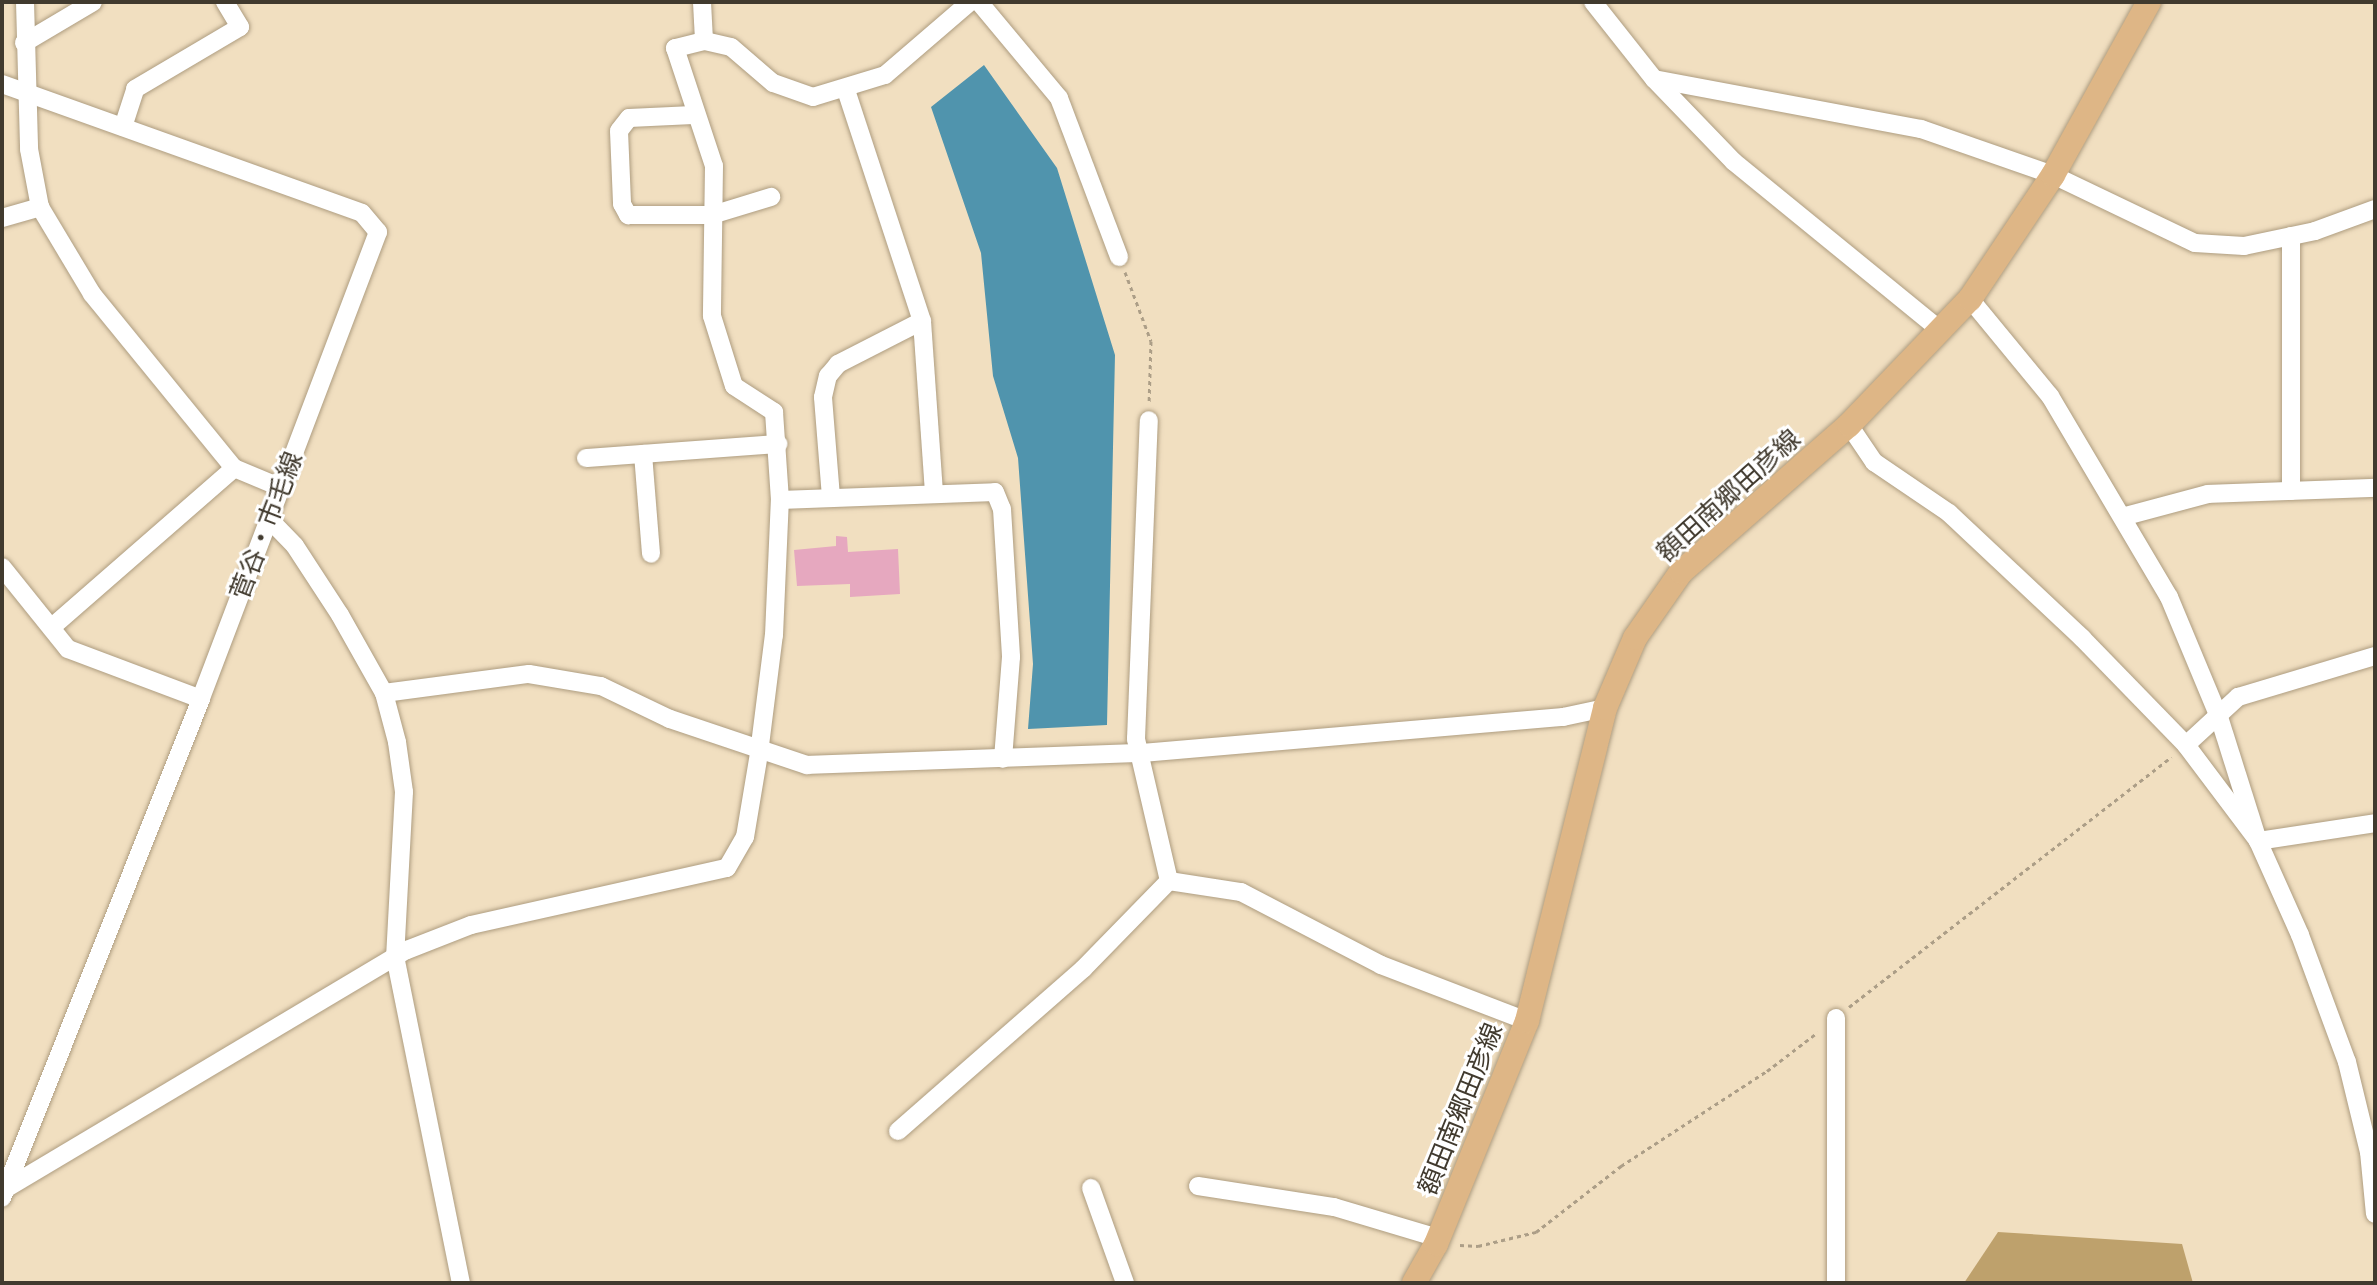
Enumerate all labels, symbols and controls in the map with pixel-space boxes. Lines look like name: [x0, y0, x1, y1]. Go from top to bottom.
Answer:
street label: 額田南郷田彦線: [1651, 424, 1807, 568]
street label: 菅谷・市毛線: [224, 448, 310, 604]
street label: 額田南郷田彦線: [1412, 1019, 1510, 1199]

